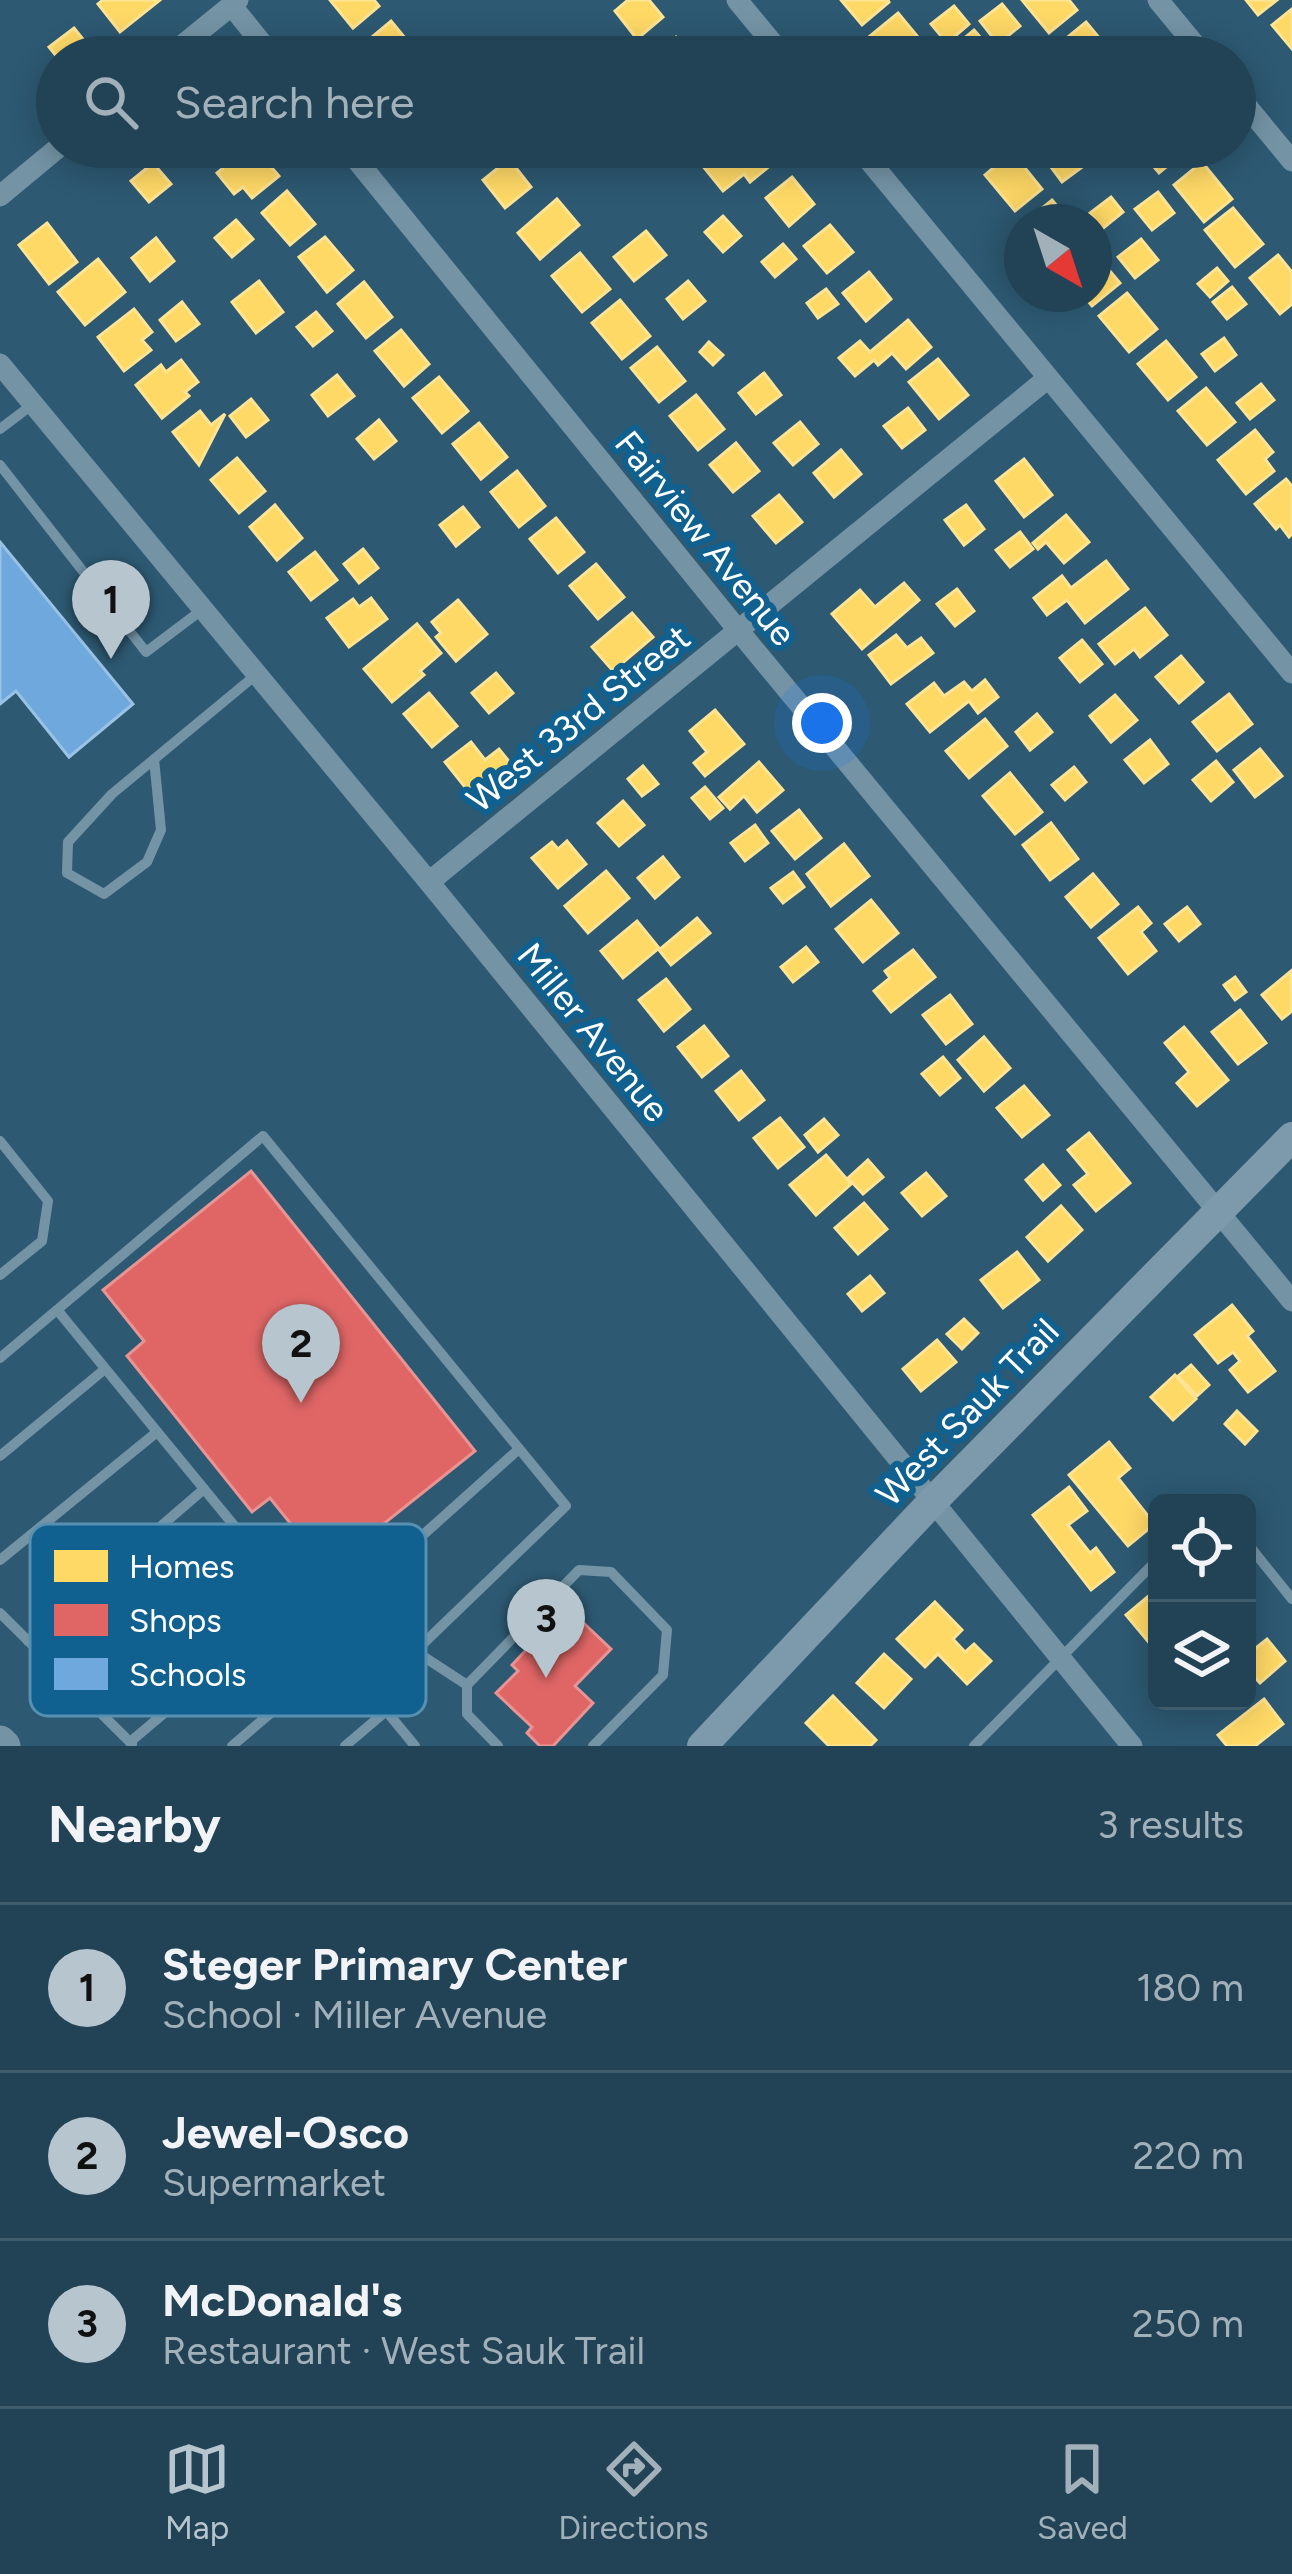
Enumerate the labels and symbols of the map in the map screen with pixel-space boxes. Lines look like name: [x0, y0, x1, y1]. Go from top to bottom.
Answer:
north arrow: [1004, 204, 1112, 312]
street label: Fairview Avenue: [606, 422, 805, 654]
pin: 1: [72, 560, 150, 659]
street label: West 33rd Street: [458, 615, 698, 821]
your location: [792, 693, 852, 753]
street label: Miller Avenue: [509, 934, 679, 1130]
pin: 2: [262, 1304, 340, 1403]
street label: West Sauk Trail: [867, 1310, 1068, 1515]
legend: [30, 1524, 426, 1716]
text: Homes: [129, 1547, 234, 1586]
pin: 3: [507, 1579, 585, 1678]
text: Shops: [129, 1601, 222, 1640]
text: Schools: [129, 1655, 246, 1694]

